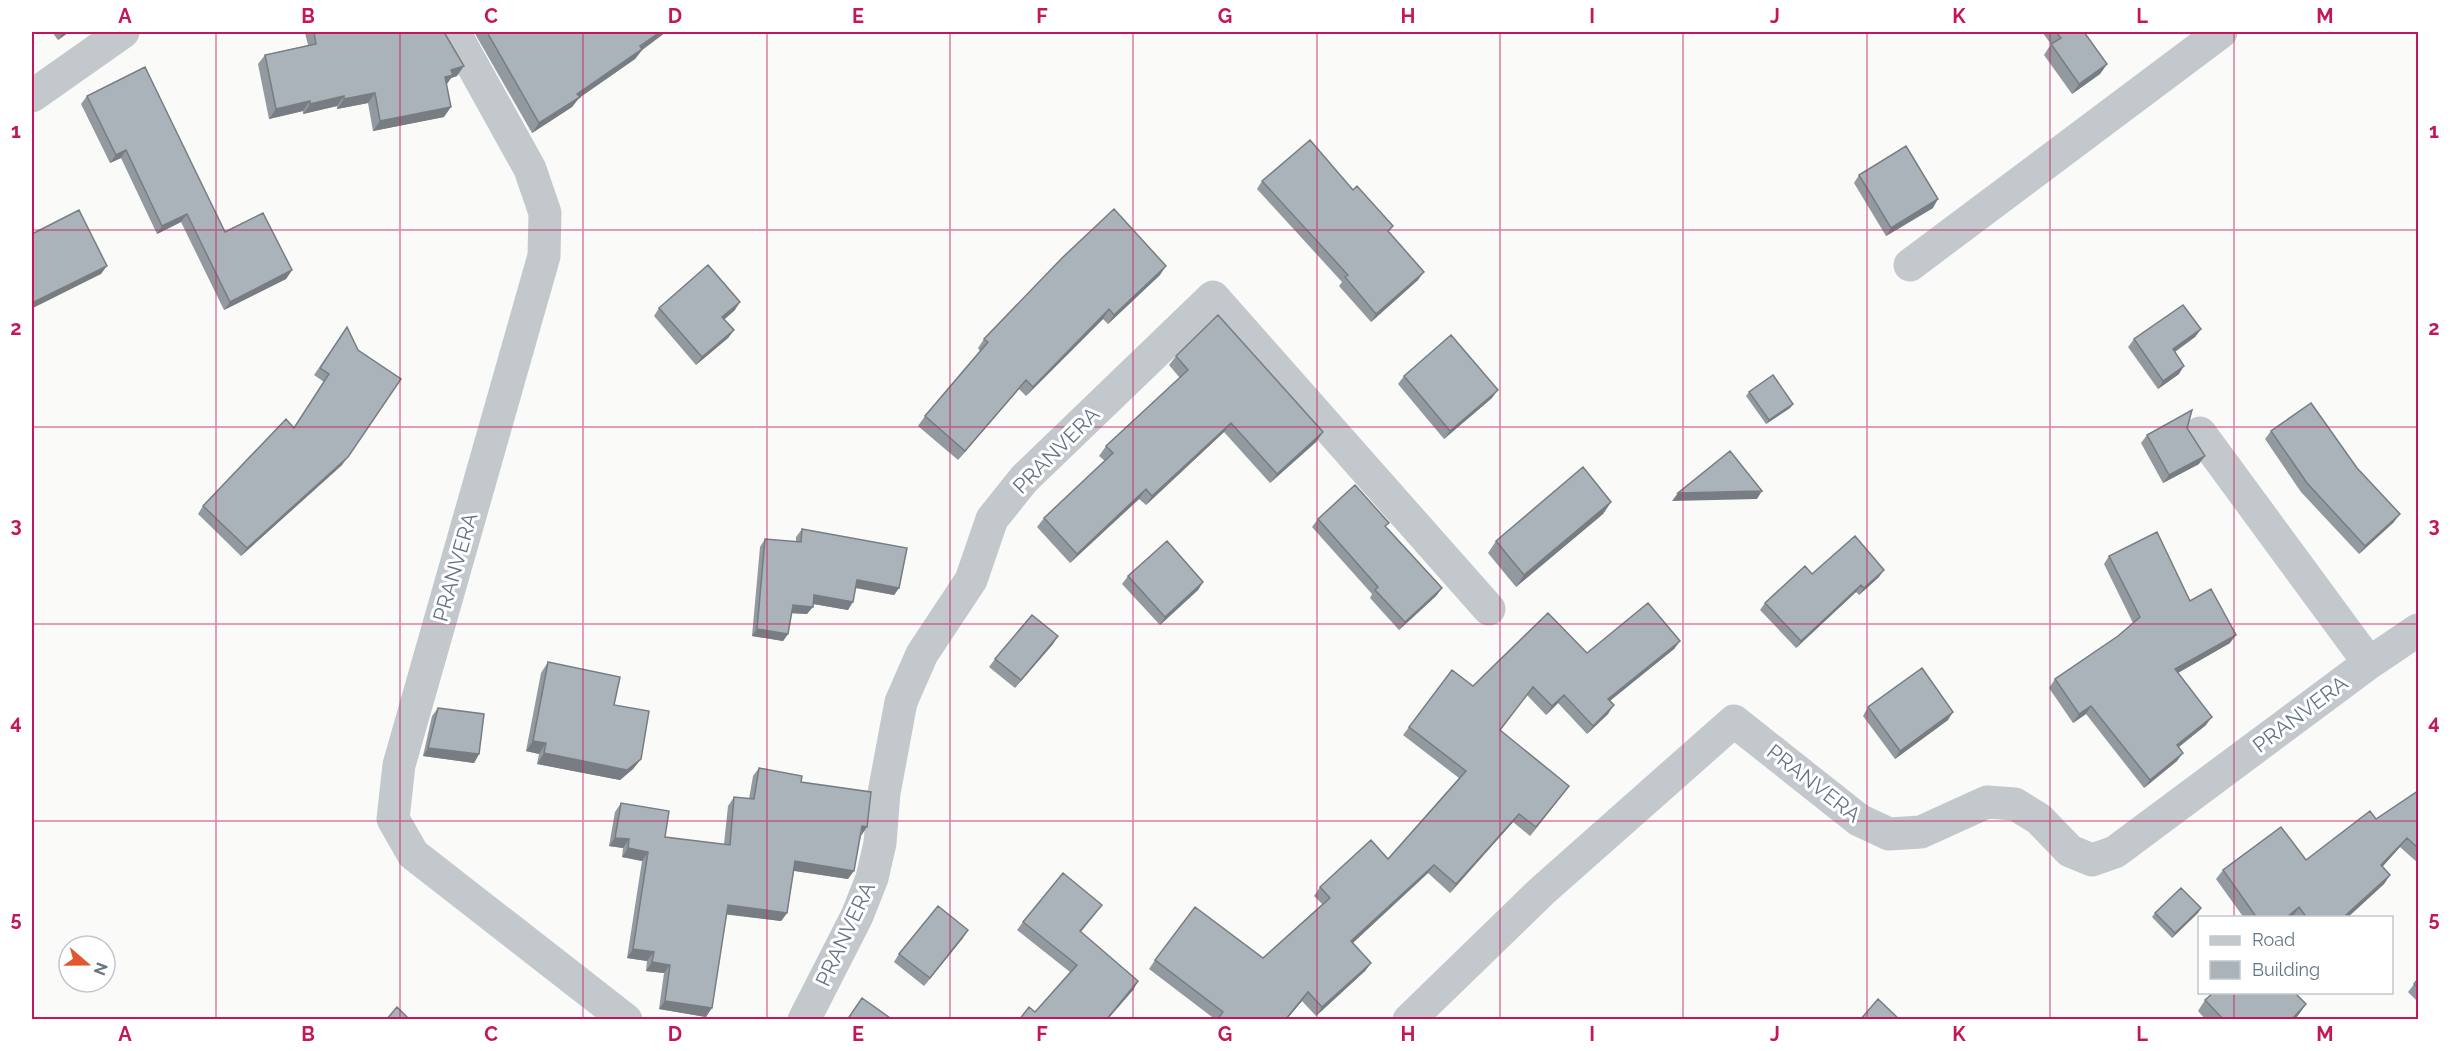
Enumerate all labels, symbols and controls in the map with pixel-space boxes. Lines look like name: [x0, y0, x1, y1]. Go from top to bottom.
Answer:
text: A: [118, 4, 132, 28]
text: B: [301, 4, 315, 28]
text: C: [484, 4, 498, 28]
text: D: [668, 4, 682, 28]
text: E: [852, 4, 864, 28]
text: F: [1036, 4, 1048, 28]
text: G: [1218, 4, 1232, 28]
text: H: [1401, 4, 1415, 28]
text: I: [1589, 4, 1595, 28]
text: J: [1770, 4, 1780, 28]
text: K: [1952, 4, 1966, 28]
text: L: [2136, 4, 2148, 28]
text: M: [2316, 4, 2334, 28]
text: 1: [11, 119, 21, 143]
text: 1: [2429, 119, 2439, 143]
text: 2: [10, 316, 22, 340]
text: 2: [2428, 316, 2440, 340]
street label: PRANVERA: [1008, 402, 1104, 498]
street label: PRANVERA: [428, 510, 482, 624]
text: 3: [10, 513, 22, 537]
text: 3: [2428, 513, 2440, 537]
street label: PRANVERA: [2248, 670, 2352, 758]
text: 4: [10, 710, 22, 734]
text: 4: [2428, 710, 2440, 734]
street label: PRANVERA: [1762, 739, 1866, 827]
street label: PRANVERA: [810, 878, 880, 990]
text: 5: [10, 907, 22, 931]
text: 5: [2428, 907, 2440, 931]
legend: [2198, 916, 2393, 994]
text: Road: [2252, 929, 2295, 950]
north arrow: [57, 934, 117, 994]
text: Building: [2252, 959, 2320, 980]
text: N: [90, 960, 112, 978]
text: A: [118, 1022, 132, 1046]
text: B: [301, 1022, 315, 1046]
text: C: [484, 1022, 498, 1046]
text: D: [668, 1022, 682, 1046]
text: E: [852, 1022, 864, 1046]
text: F: [1036, 1022, 1048, 1046]
text: G: [1218, 1022, 1232, 1046]
text: H: [1401, 1022, 1415, 1046]
text: I: [1589, 1022, 1595, 1046]
text: J: [1770, 1022, 1780, 1046]
text: K: [1952, 1022, 1966, 1046]
text: L: [2136, 1022, 2148, 1046]
text: M: [2316, 1022, 2334, 1046]

